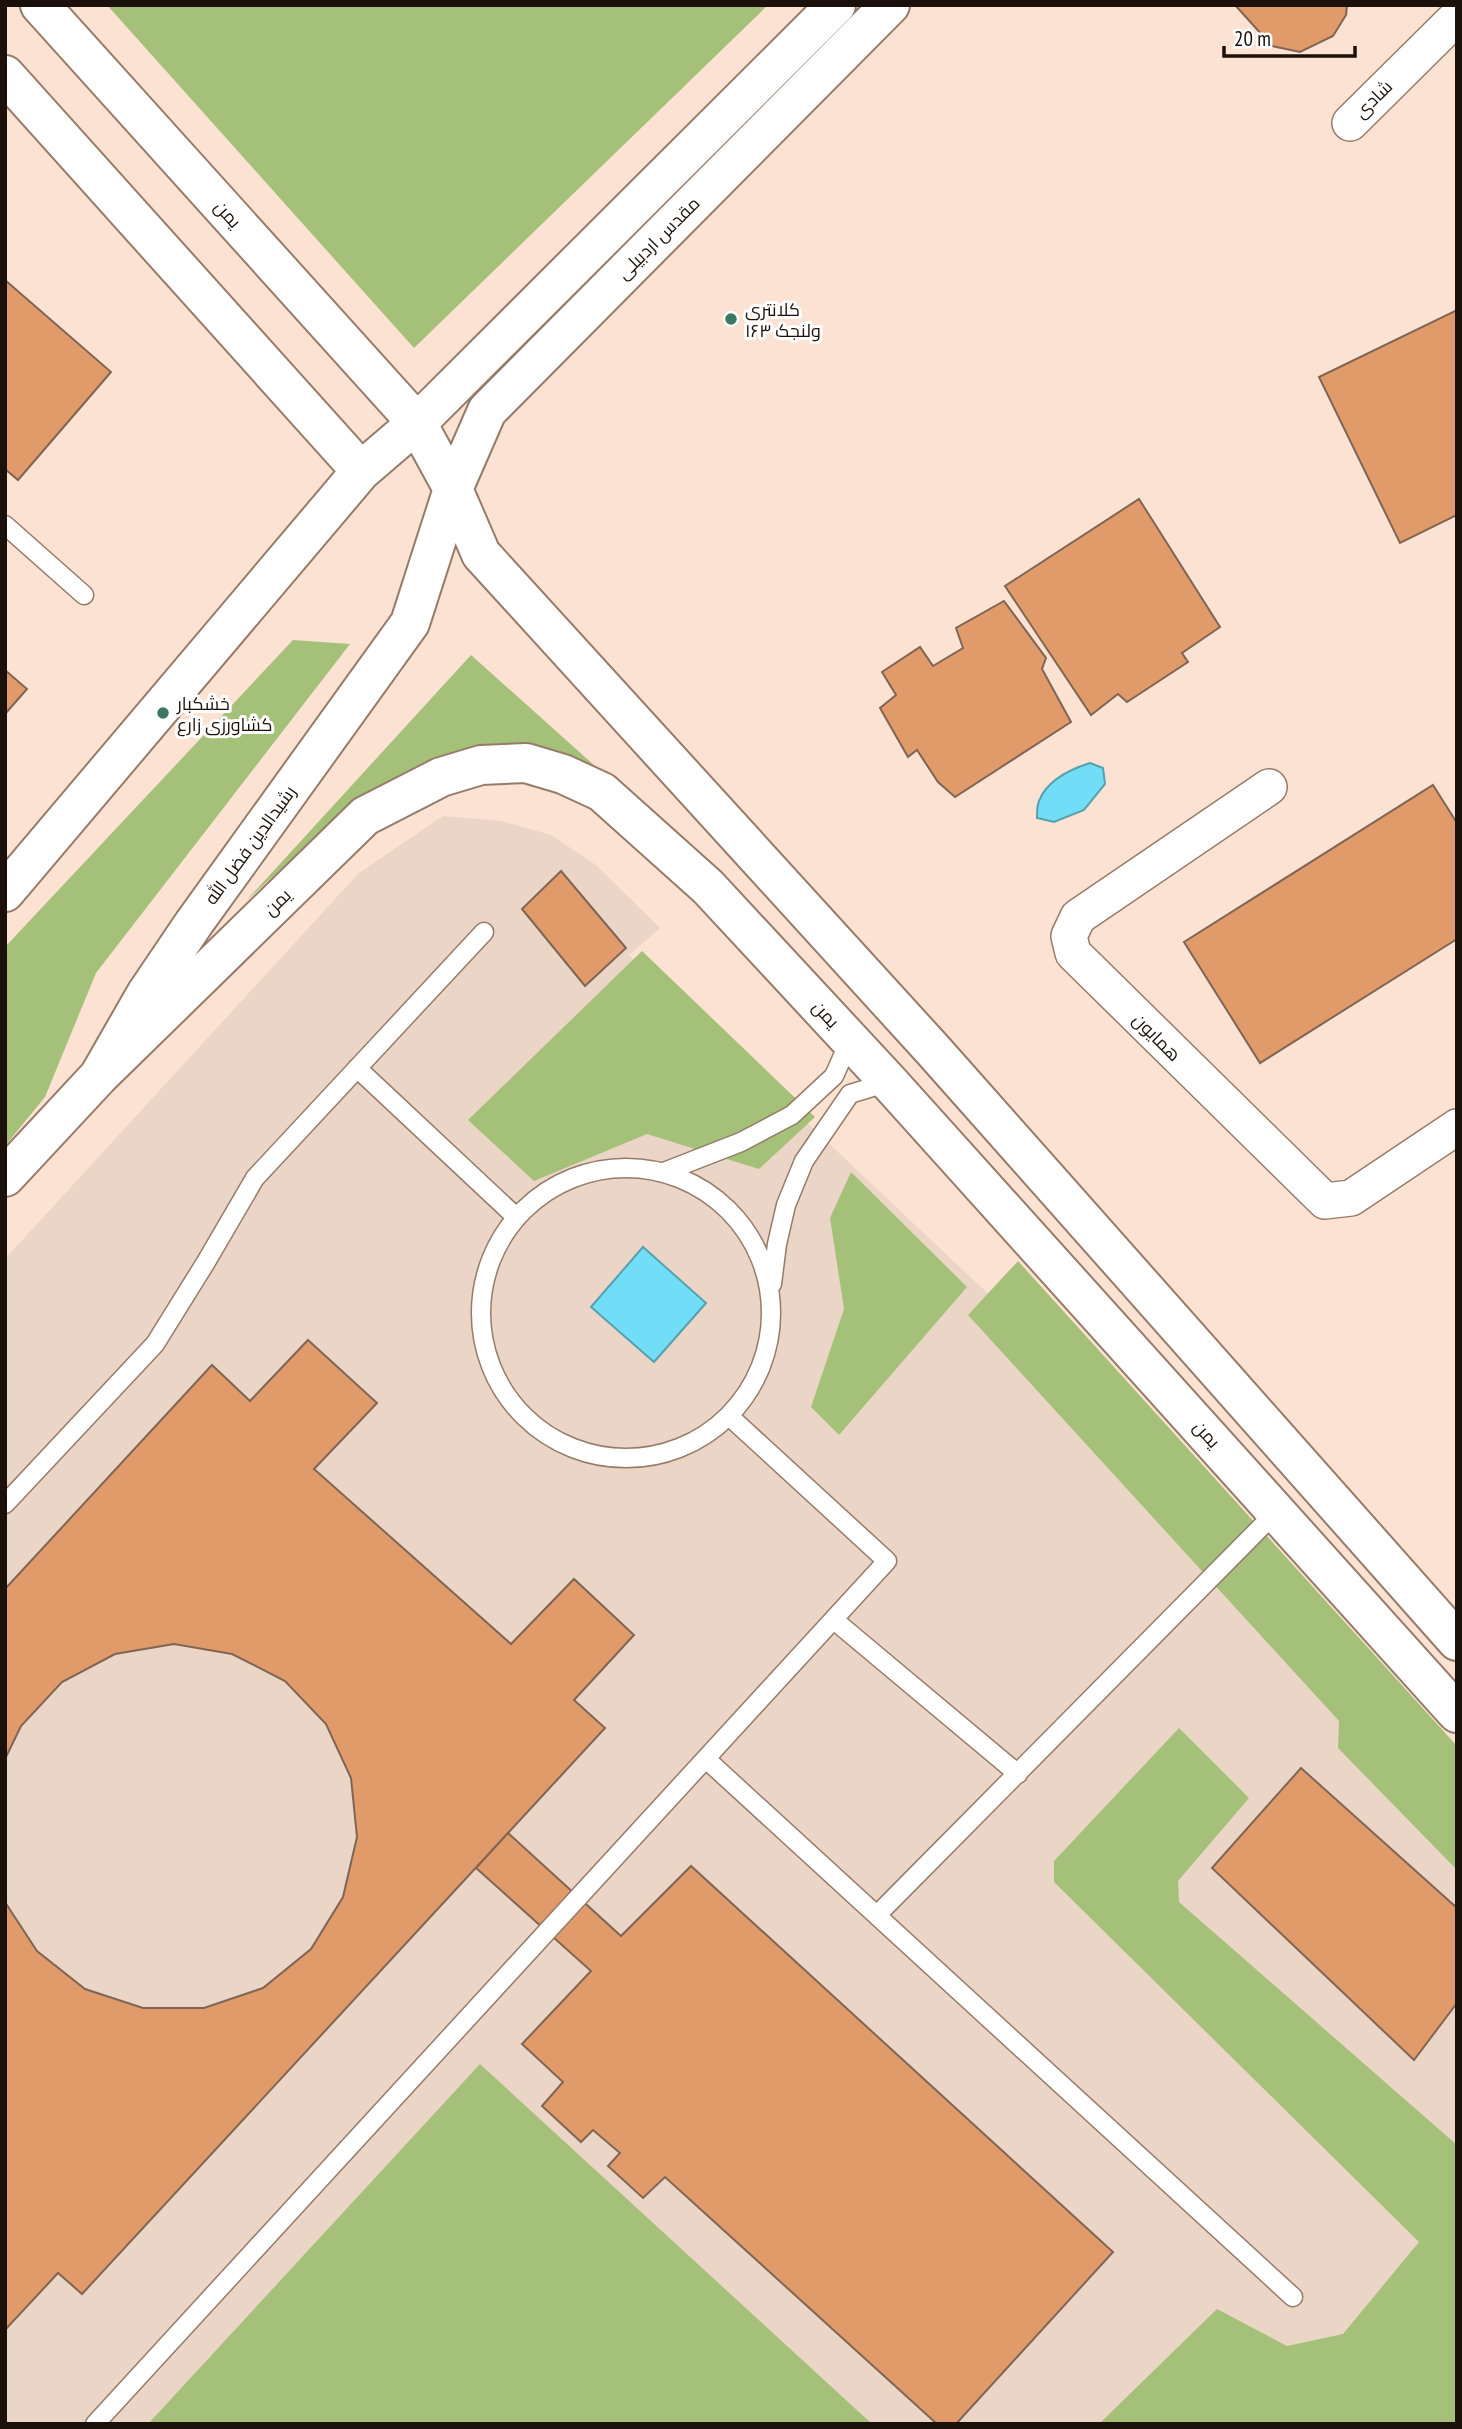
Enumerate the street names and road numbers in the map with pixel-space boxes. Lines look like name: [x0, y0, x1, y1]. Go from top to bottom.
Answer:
street label: شادی: [1349, 75, 1397, 123]
street label: مقدس اردبیلی: [612, 192, 704, 284]
street label: یمن: [210, 195, 247, 233]
street label: رشیدالدین فضل الله: [199, 781, 301, 909]
street label: یمن: [258, 883, 296, 921]
street label: یمن: [808, 995, 845, 1033]
street label: همایون: [1128, 1008, 1186, 1066]
street label: یمن: [1189, 1415, 1226, 1453]

